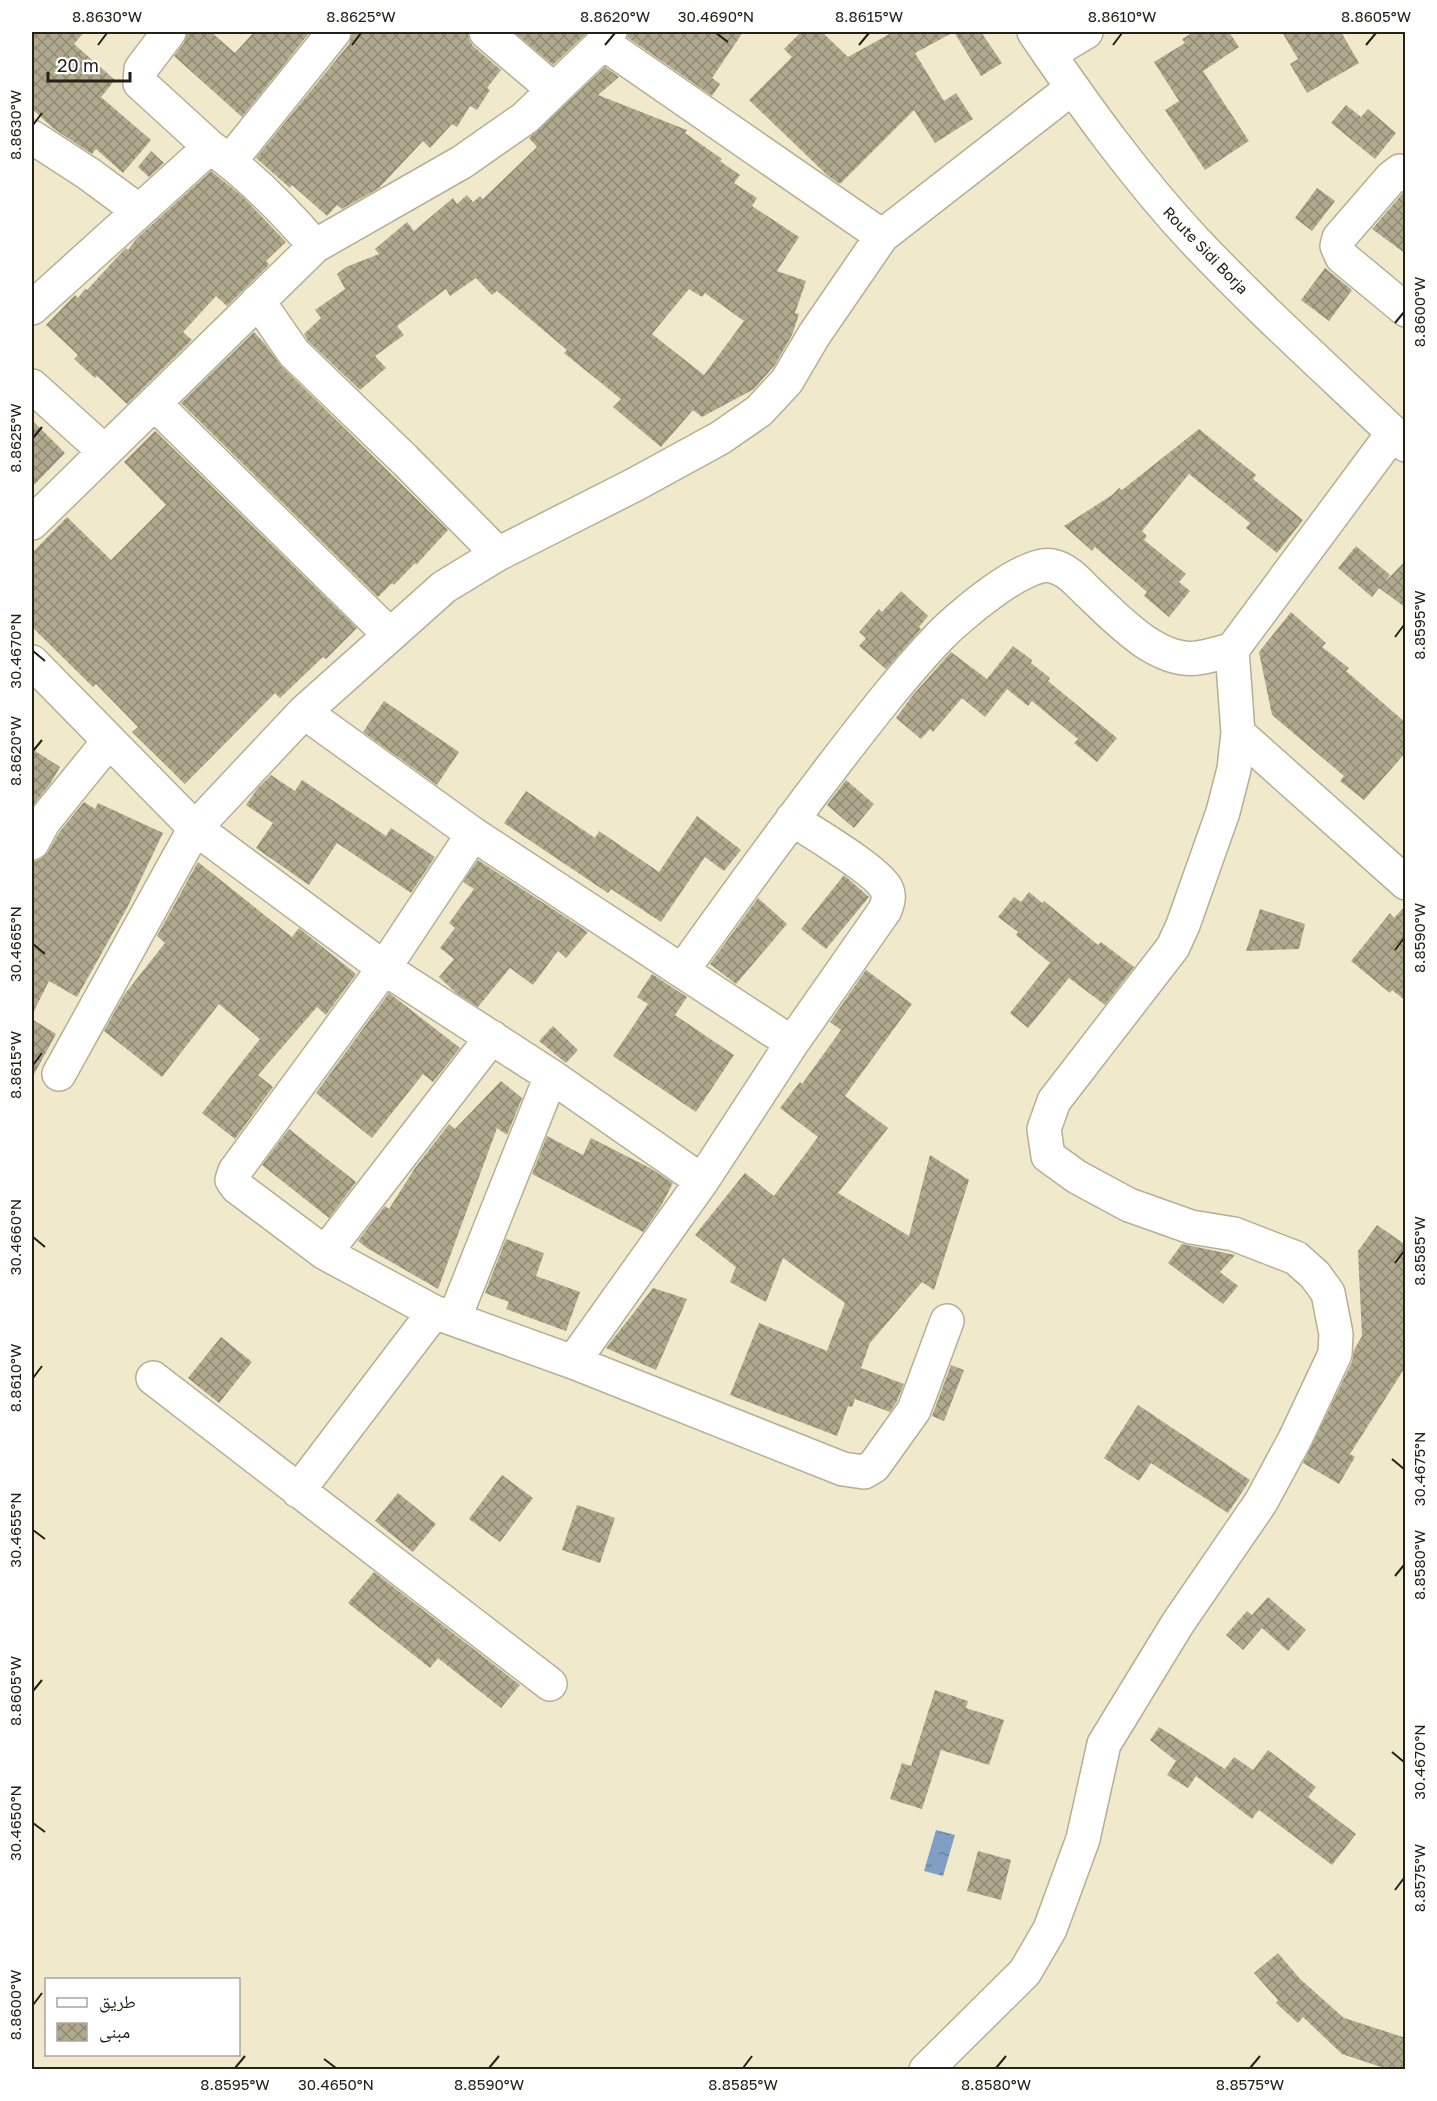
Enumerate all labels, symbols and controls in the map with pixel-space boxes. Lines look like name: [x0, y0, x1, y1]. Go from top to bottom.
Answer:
text: 8.8630°W: [72, 7, 142, 25]
text: 8.8625°W: [326, 7, 396, 25]
text: 8.8620°W: [580, 7, 650, 25]
text: 30.4690°N: [678, 7, 754, 25]
text: 8.8615°W: [835, 7, 903, 25]
text: 8.8610°W: [1088, 7, 1156, 25]
text: 8.8605°W: [1341, 7, 1411, 25]
scale bar: [48, 45, 130, 83]
text: 20 m: [57, 54, 99, 76]
text: 8.8630°W: [6, 90, 24, 160]
street label: Route Sidi Borja: [1160, 203, 1252, 297]
text: 8.8600°W: [1410, 277, 1428, 347]
text: 8.8625°W: [6, 403, 24, 473]
text: 8.8595°W: [1410, 590, 1428, 660]
text: 30.4670°N: [6, 613, 24, 689]
text: 8.8620°W: [6, 716, 24, 786]
text: 8.8590°W: [1410, 903, 1428, 973]
text: 30.4665°N: [6, 906, 24, 982]
text: 8.8615°W: [6, 1031, 24, 1099]
text: 30.4660°N: [6, 1199, 24, 1275]
text: 8.8585°W: [1410, 1216, 1428, 1286]
text: 8.8610°W: [6, 1344, 24, 1412]
text: 30.4675°N: [1410, 1432, 1428, 1506]
text: 30.4655°N: [6, 1492, 24, 1568]
text: 8.8580°W: [1410, 1530, 1428, 1600]
text: 8.8605°W: [6, 1656, 24, 1726]
text: 30.4670°N: [1410, 1724, 1428, 1800]
text: 30.4650°N: [6, 1785, 24, 1861]
text: 8.8575°W: [1410, 1844, 1428, 1912]
text: 8.8600°W: [6, 1970, 24, 2040]
legend: [45, 1978, 240, 2056]
text: طريق: [99, 1990, 136, 2013]
text: مبنى: [99, 2020, 130, 2043]
text: 8.8595°W: [200, 2075, 270, 2093]
text: 30.4650°N: [298, 2075, 374, 2093]
text: 8.8590°W: [454, 2075, 524, 2093]
text: 8.8585°W: [708, 2075, 778, 2093]
text: 8.8580°W: [961, 2075, 1031, 2093]
text: 8.8575°W: [1216, 2075, 1284, 2093]

